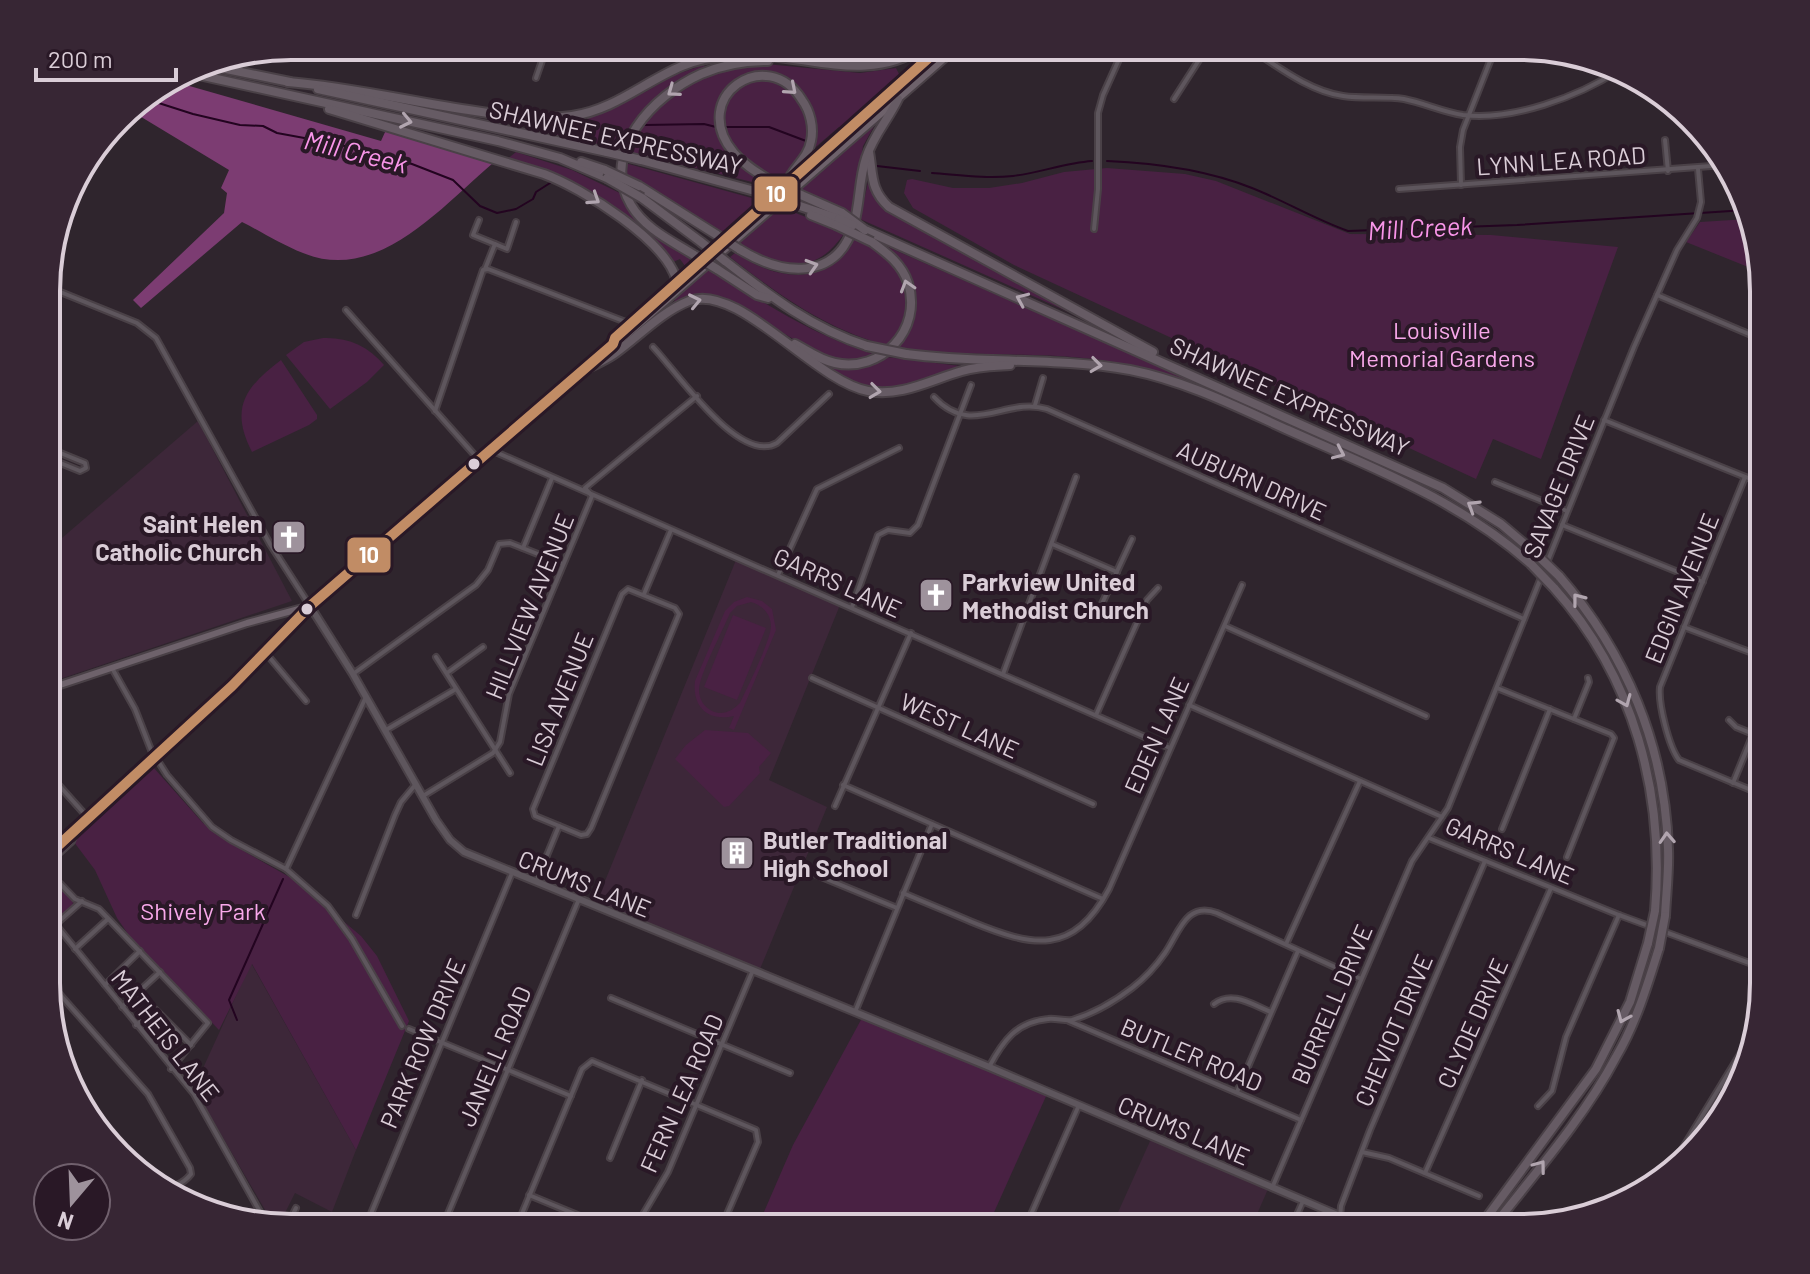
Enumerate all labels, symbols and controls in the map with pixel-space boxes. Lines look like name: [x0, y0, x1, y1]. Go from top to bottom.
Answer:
scale bar: [36, 32, 176, 82]
text: 200 m: [48, 44, 113, 73]
one-way arrow: [782, 79, 797, 94]
one-way arrow: [668, 81, 682, 96]
street label: SHAWNEE EXPRESSWAY: [487, 94, 745, 180]
one-way arrow: [398, 112, 412, 129]
water label: Mill Creek: [301, 123, 411, 179]
street label: LYNN LEA ROAD: [1475, 140, 1647, 180]
line badge: 10: [753, 175, 799, 213]
text: 10: [766, 180, 786, 206]
one-way arrow: [585, 189, 600, 204]
water label: Mill Creek: [1367, 209, 1474, 245]
one-way arrow: [804, 259, 818, 275]
one-way arrow: [900, 279, 916, 293]
one-way arrow: [688, 293, 702, 310]
one-way arrow: [1016, 293, 1031, 309]
park label: Louisville Memorial Gardens: [1349, 315, 1535, 372]
street label: SHAWNEE EXPRESSWAY: [1166, 330, 1414, 462]
one-way arrow: [1089, 357, 1102, 374]
one-way arrow: [869, 382, 882, 399]
street label: SAVAGE DRIVE: [1516, 410, 1600, 562]
street label: AUBURN DRIVE: [1173, 434, 1331, 526]
one-way arrow: [1331, 443, 1345, 459]
unlabelled marker: [466, 456, 482, 472]
one-way arrow: [1467, 500, 1482, 515]
place label: Saint Helen Catholic Church: [95, 509, 263, 566]
street label: HILLVIEW AVENUE: [479, 509, 579, 703]
street label: EDGIN AVENUE: [1638, 509, 1724, 667]
church icon: Saint Helen Catholic Church: [270, 518, 308, 556]
line badge: 10: [346, 536, 392, 574]
text: 10: [359, 541, 379, 567]
street label: GARRS LANE: [769, 541, 907, 623]
place label: Parkview United Methodist Church: [962, 567, 1149, 624]
church icon: Parkview United Methodist Church: [917, 576, 955, 614]
one-way arrow: [1573, 593, 1587, 608]
unlabelled marker: [299, 601, 315, 617]
street label: LISA AVENUE: [519, 628, 599, 770]
street label: EDEN LANE: [1117, 672, 1195, 798]
street label: WEST LANE: [896, 686, 1024, 764]
one-way arrow: [1616, 693, 1632, 707]
street label: GARRS LANE: [1441, 810, 1579, 890]
place label: Butler Traditional High School: [763, 825, 947, 882]
one-way arrow: [1659, 831, 1676, 844]
building icon: Butler Traditional High School: [718, 834, 756, 872]
street label: CRUMS LANE: [514, 843, 656, 923]
park label: Shively Park: [140, 896, 266, 925]
street label: BURRELL DRIVE: [1284, 920, 1378, 1088]
street label: CHEVIOT DRIVE: [1348, 949, 1438, 1111]
street label: PARK ROW DRIVE: [373, 954, 471, 1132]
street label: CLYDE DRIVE: [1430, 954, 1514, 1092]
street label: MATHEIS LANE: [106, 964, 226, 1106]
street label: JANELL ROAD: [451, 981, 537, 1131]
street label: FERN LEA ROAD: [633, 1009, 729, 1177]
one-way arrow: [1617, 1009, 1633, 1023]
street label: BUTLER ROAD: [1117, 1011, 1267, 1097]
street label: CRUMS LANE: [1114, 1089, 1254, 1171]
one-way arrow: [1530, 1160, 1544, 1175]
north arrow: [32, 1162, 112, 1242]
text: N: [54, 1207, 76, 1237]

